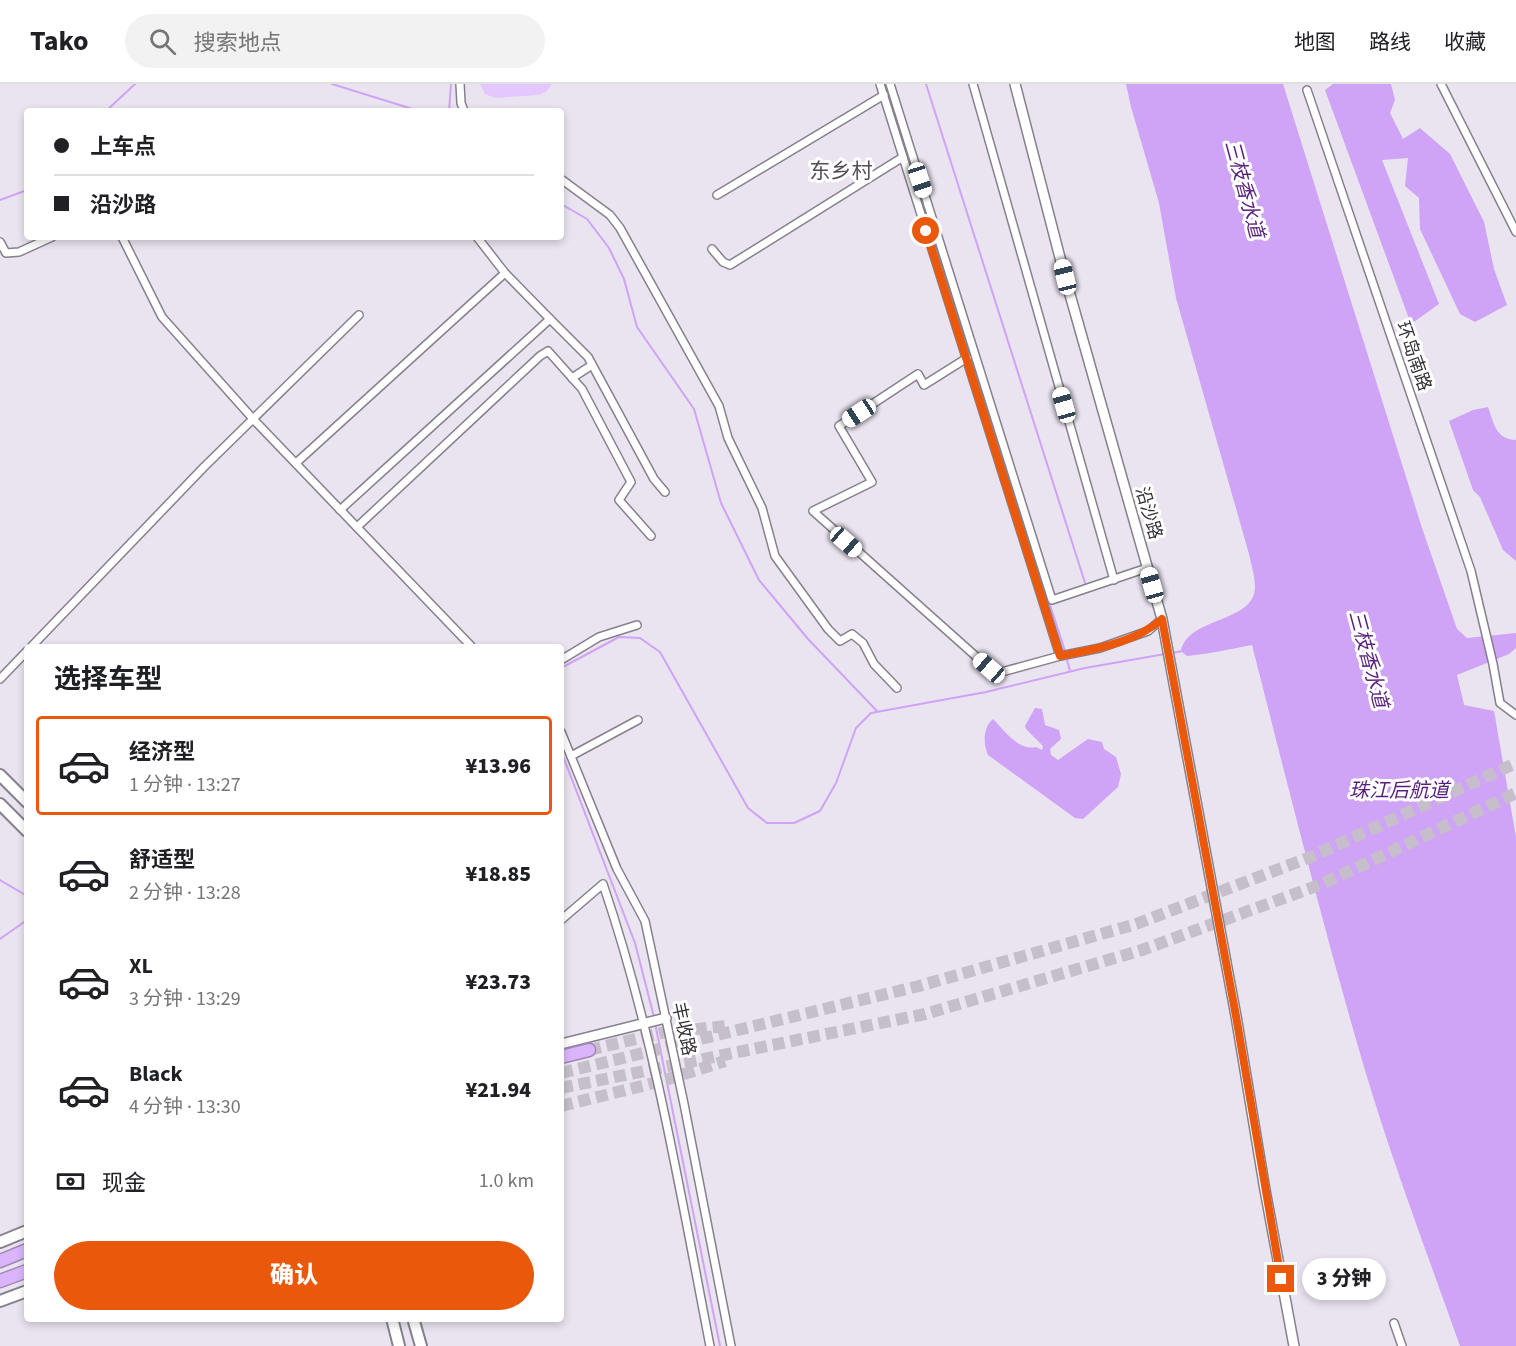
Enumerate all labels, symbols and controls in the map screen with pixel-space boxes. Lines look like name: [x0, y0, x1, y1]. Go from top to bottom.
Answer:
search box: [125, 14, 545, 68]
text: Tako: [30, 21, 89, 61]
icon: search: [146, 25, 179, 58]
text: 搜索地点: [194, 27, 282, 59]
text: 地图: [1294, 27, 1336, 57]
text: 路线: [1369, 27, 1411, 57]
text: 收藏: [1444, 27, 1486, 57]
text: 上车点: [90, 131, 156, 163]
water label: 三枝香水道: [1218, 137, 1271, 244]
district label: 东乡村: [810, 156, 873, 186]
car: [906, 160, 934, 200]
text: 沿沙路: [90, 189, 156, 221]
route start: [912, 217, 939, 244]
car: [1052, 257, 1078, 297]
street label: 环岛南路: [1390, 318, 1437, 394]
car: [1050, 385, 1078, 425]
car: [839, 396, 879, 430]
street label: 沿沙路: [1129, 484, 1168, 543]
car: [827, 523, 865, 561]
car: [1138, 565, 1166, 605]
water label: 三枝香水道: [1342, 607, 1395, 714]
car: [970, 649, 1008, 687]
text: 选择车型: [54, 660, 162, 699]
text: 经济型: [129, 736, 195, 768]
icon: car: [57, 739, 111, 793]
text: ¥13.96: [465, 750, 531, 782]
text: 1 分钟 · 13:27: [129, 771, 241, 799]
water label: 珠江后航道: [1349, 777, 1452, 805]
text: 舒适型: [129, 844, 195, 876]
icon: car: [57, 847, 111, 901]
text: ¥18.85: [465, 858, 531, 890]
text: 2 分钟 · 13:28: [129, 879, 241, 907]
text: XL: [129, 950, 153, 982]
icon: car: [57, 955, 111, 1009]
text: ¥23.73: [465, 966, 531, 998]
text: 3 分钟 · 13:29: [129, 985, 241, 1013]
street label: 丰收路: [666, 1000, 701, 1058]
text: Black: [129, 1058, 183, 1090]
icon: car: [57, 1063, 111, 1117]
text: ¥21.94: [465, 1074, 531, 1106]
text: 4 分钟 · 13:30: [129, 1093, 241, 1121]
icon: cash: [54, 1165, 87, 1198]
text: 现金: [102, 1167, 146, 1199]
text: 1.0 km: [479, 1167, 534, 1195]
button: 确认: [54, 1241, 534, 1310]
callout: 3 分钟: [1302, 1258, 1386, 1300]
route end: [1267, 1265, 1294, 1292]
text: 3 分钟: [1317, 1265, 1371, 1293]

